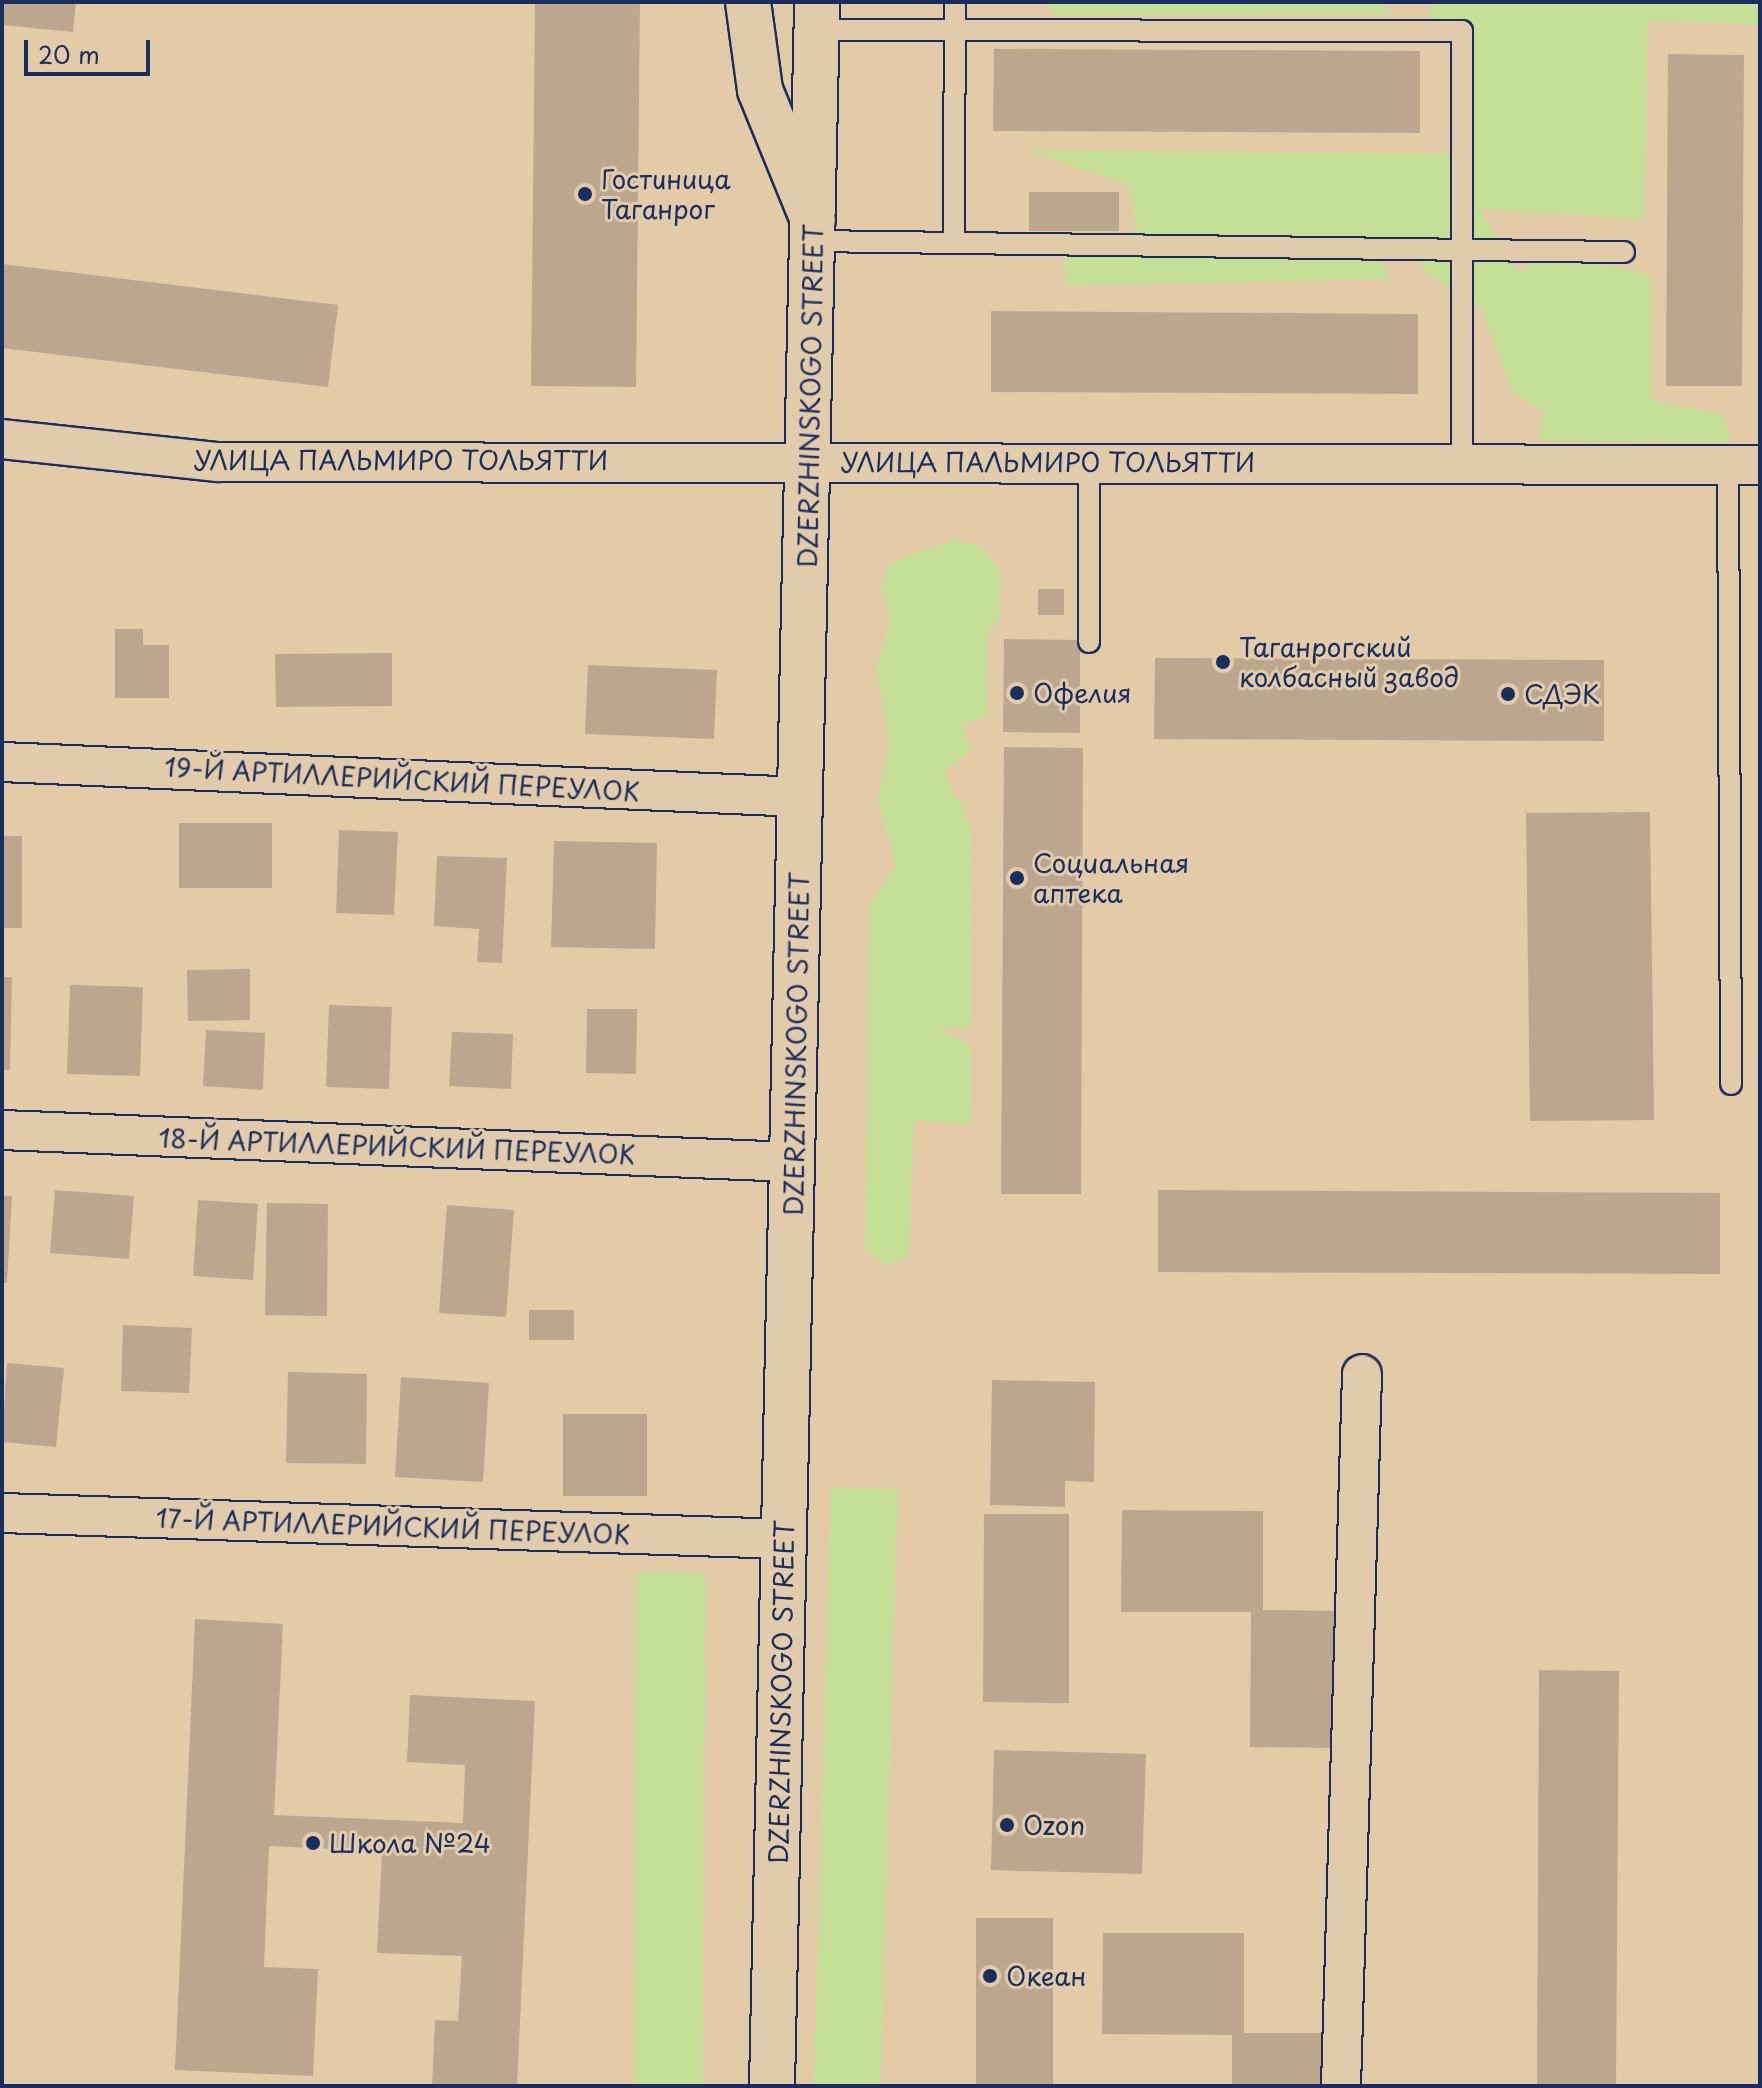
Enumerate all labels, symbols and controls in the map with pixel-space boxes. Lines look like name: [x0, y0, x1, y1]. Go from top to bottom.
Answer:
scale bar: [28, 24, 154, 74]
text: 20 m: [38, 36, 100, 72]
place label: Гостиница Таганрог: [601, 163, 731, 224]
marker: Гостиница Таганрог: [576, 185, 594, 203]
street label: DZERZHINSKOGO STREET: [791, 223, 829, 569]
street label: УЛИЦА ПАЛЬМИРО ТОЛЬЯТТИ: [192, 444, 610, 476]
street label: УЛИЦА ПАЛЬМИРО ТОЛЬЯТТИ: [839, 446, 1257, 478]
place label: Таганрогский колбасный завод: [1239, 631, 1461, 692]
marker: Таганрогский колбасный завод: [1214, 653, 1232, 671]
place label: Офелия: [1033, 677, 1132, 709]
place label: СДЭК: [1524, 678, 1600, 710]
marker: Офелия: [1008, 684, 1026, 702]
marker: СДЭК: [1499, 685, 1517, 703]
street label: 19-Й АРТИЛЛЕРИЙСКИЙ ПЕРЕУЛОК: [163, 751, 641, 807]
place label: Социальная аптека: [1033, 847, 1189, 908]
marker: Социальная аптека: [1008, 869, 1026, 887]
street label: DZERZHINSKOGO STREET: [777, 871, 815, 1217]
street label: 18-Й АРТИЛЛЕРИЙСКИЙ ПЕРЕУЛОК: [157, 1122, 637, 1170]
street label: 17-Й АРТИЛЛЕРИЙСКИЙ ПЕРЕУЛОК: [155, 1502, 631, 1550]
street label: DZERZHINSKOGO STREET: [762, 1519, 800, 1865]
place label: Ozon: [1023, 1809, 1085, 1841]
marker: Ozon: [998, 1816, 1016, 1834]
place label: Школа №24: [329, 1827, 492, 1859]
marker: Школа №24: [304, 1834, 322, 1852]
place label: Океан: [1006, 1960, 1087, 1992]
marker: Океан: [981, 1967, 999, 1985]

